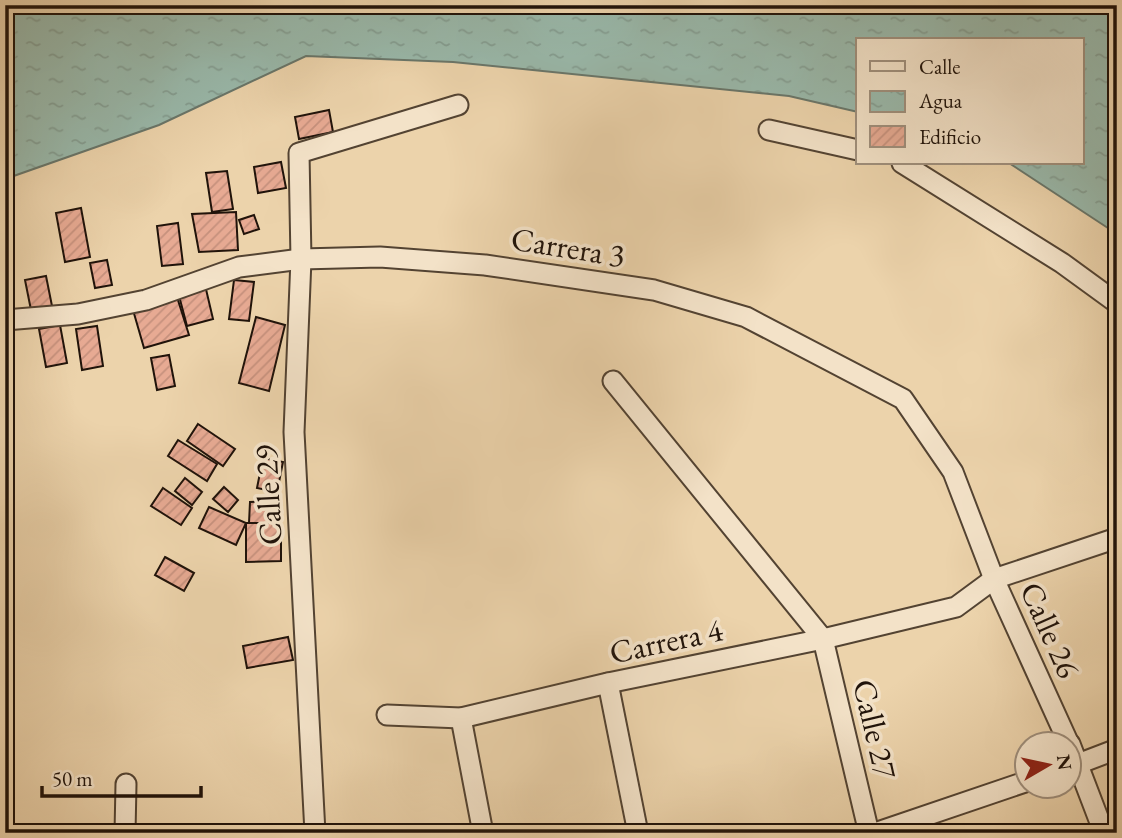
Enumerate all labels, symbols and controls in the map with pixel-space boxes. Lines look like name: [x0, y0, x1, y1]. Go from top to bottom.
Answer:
legend: [856, 38, 1084, 164]
text: Calle: [919, 53, 961, 80]
text: Agua: [918, 87, 963, 114]
text: Edificio: [919, 123, 981, 150]
street label: Carrera 3: [508, 217, 628, 277]
street label: Calle 29: [244, 444, 292, 546]
street label: Calle 26: [1010, 576, 1090, 684]
street label: Carrera 4: [606, 608, 727, 673]
street label: Calle 27: [843, 675, 907, 783]
north arrow: [1014, 730, 1084, 800]
text: N: [1051, 753, 1078, 773]
scale bar: [42, 754, 201, 798]
text: 50 m: [52, 765, 93, 792]

